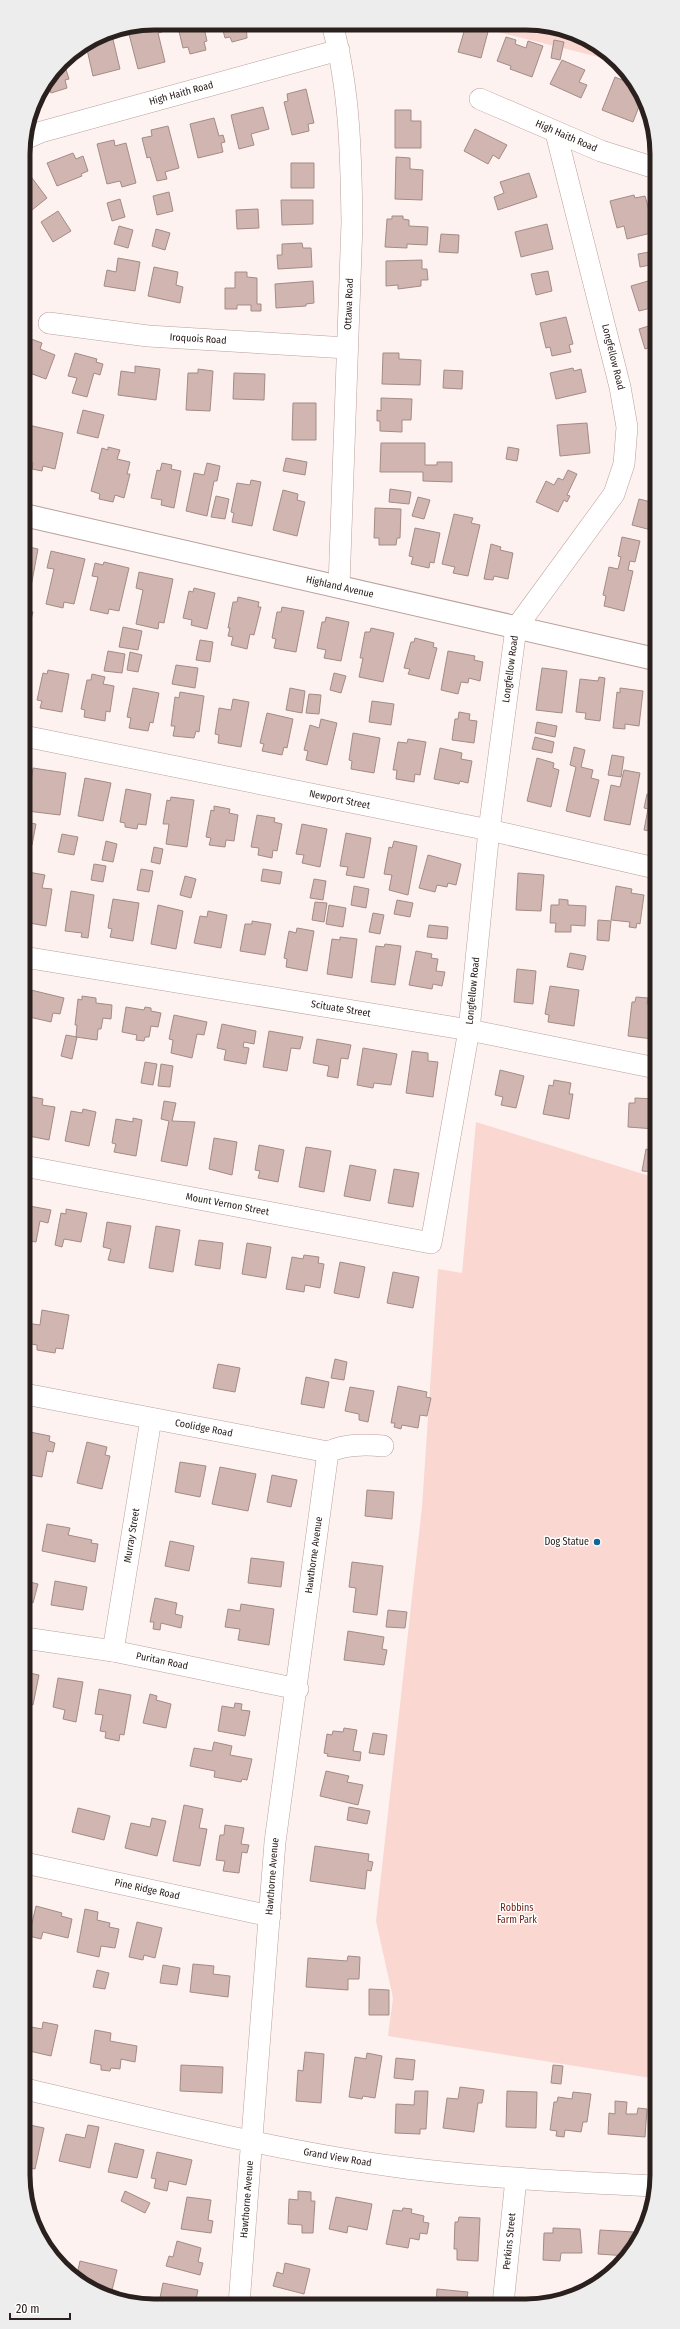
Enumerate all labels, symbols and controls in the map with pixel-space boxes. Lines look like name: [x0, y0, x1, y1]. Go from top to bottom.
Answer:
street label: High Haith Road: [148, 79, 215, 108]
street label: High Haith Road: [534, 118, 599, 155]
street label: Ottawa Road: [342, 278, 356, 330]
street label: Longfellow Road: [599, 323, 627, 391]
street label: Iroquois Road: [169, 331, 227, 347]
street label: Highland Avenue: [305, 574, 375, 601]
street label: Longfellow Road: [500, 635, 521, 703]
street label: Newport Street: [308, 788, 372, 812]
street label: Longfellow Road: [464, 957, 482, 1025]
street label: Scituate Street: [310, 998, 372, 1020]
street label: Mount Vernon Street: [185, 1191, 271, 1218]
street label: Coolidge Road: [174, 1417, 234, 1440]
street label: Murray Street: [122, 1507, 142, 1564]
street label: Hawthorne Avenue: [303, 1516, 325, 1594]
place label: Dog Statue: [544, 1536, 589, 1548]
marker: Dog Statue: [592, 1537, 602, 1547]
street label: Puritan Road: [135, 1650, 189, 1672]
street label: Hawthorne Avenue: [263, 1837, 282, 1915]
street label: Pine Ridge Road: [113, 1877, 181, 1902]
park label: Robbins Farm Park: [497, 1902, 537, 1926]
street label: Grand View Road: [302, 2146, 372, 2169]
street label: Hawthorne Avenue: [238, 2160, 256, 2238]
street label: Perkins Street: [501, 2212, 519, 2270]
scale bar: [10, 2295, 70, 2321]
text: 20 m: [16, 2302, 40, 2316]

